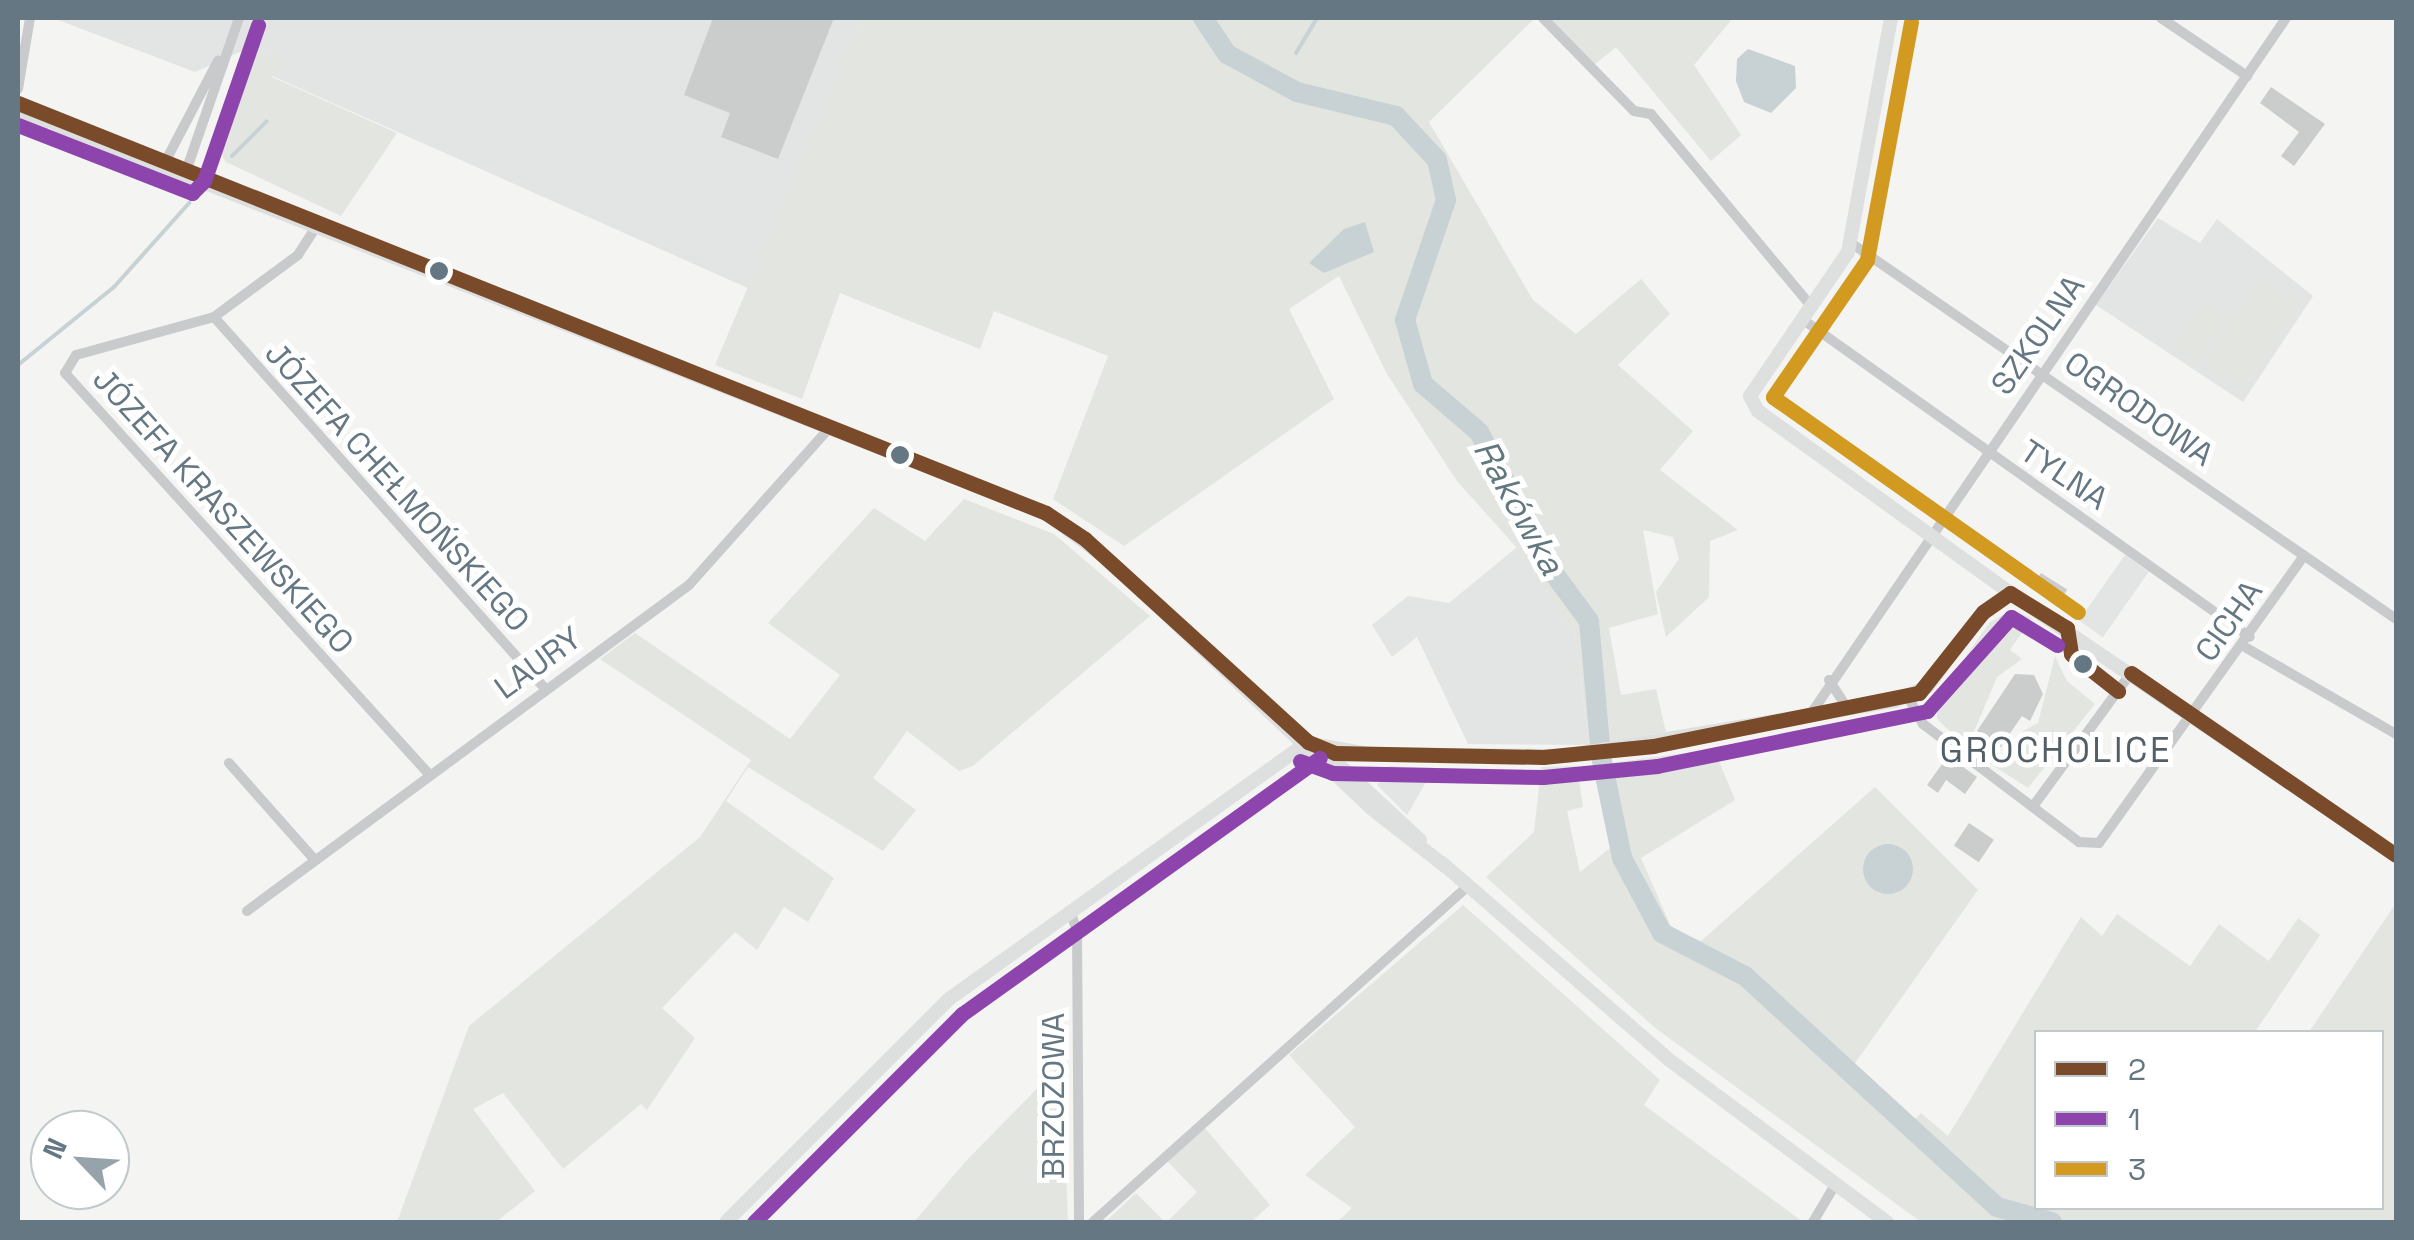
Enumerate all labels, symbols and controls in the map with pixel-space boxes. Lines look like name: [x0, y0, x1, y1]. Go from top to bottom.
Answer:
unlabelled marker: [429, 261, 449, 281]
street label: SZKOLNA: [1983, 268, 2093, 402]
street label: JÓZEFA CHEŁMOŃSKIEGO: [257, 334, 537, 640]
street label: OGRODOWA: [2057, 344, 2221, 474]
street label: JÓZEFA KRASZEWSKIEGO: [84, 360, 362, 662]
water label: Rakówka: [1465, 432, 1573, 582]
street label: TYLNA: [2013, 432, 2115, 518]
unlabelled marker: [890, 445, 910, 465]
street label: CICHA: [2187, 573, 2271, 669]
street label: LAURY: [487, 619, 589, 707]
unlabelled marker: [2073, 654, 2093, 674]
district label: GROCHOLICE: [1940, 729, 2172, 771]
street label: BRZOZOWA: [1034, 1013, 1072, 1179]
legend: [2034, 1030, 2384, 1210]
text: 2: [2128, 1050, 2146, 1089]
text: 1: [2128, 1100, 2141, 1139]
north arrow: [30, 1110, 130, 1210]
text: N: [34, 1132, 75, 1164]
text: 3: [2128, 1150, 2146, 1189]

